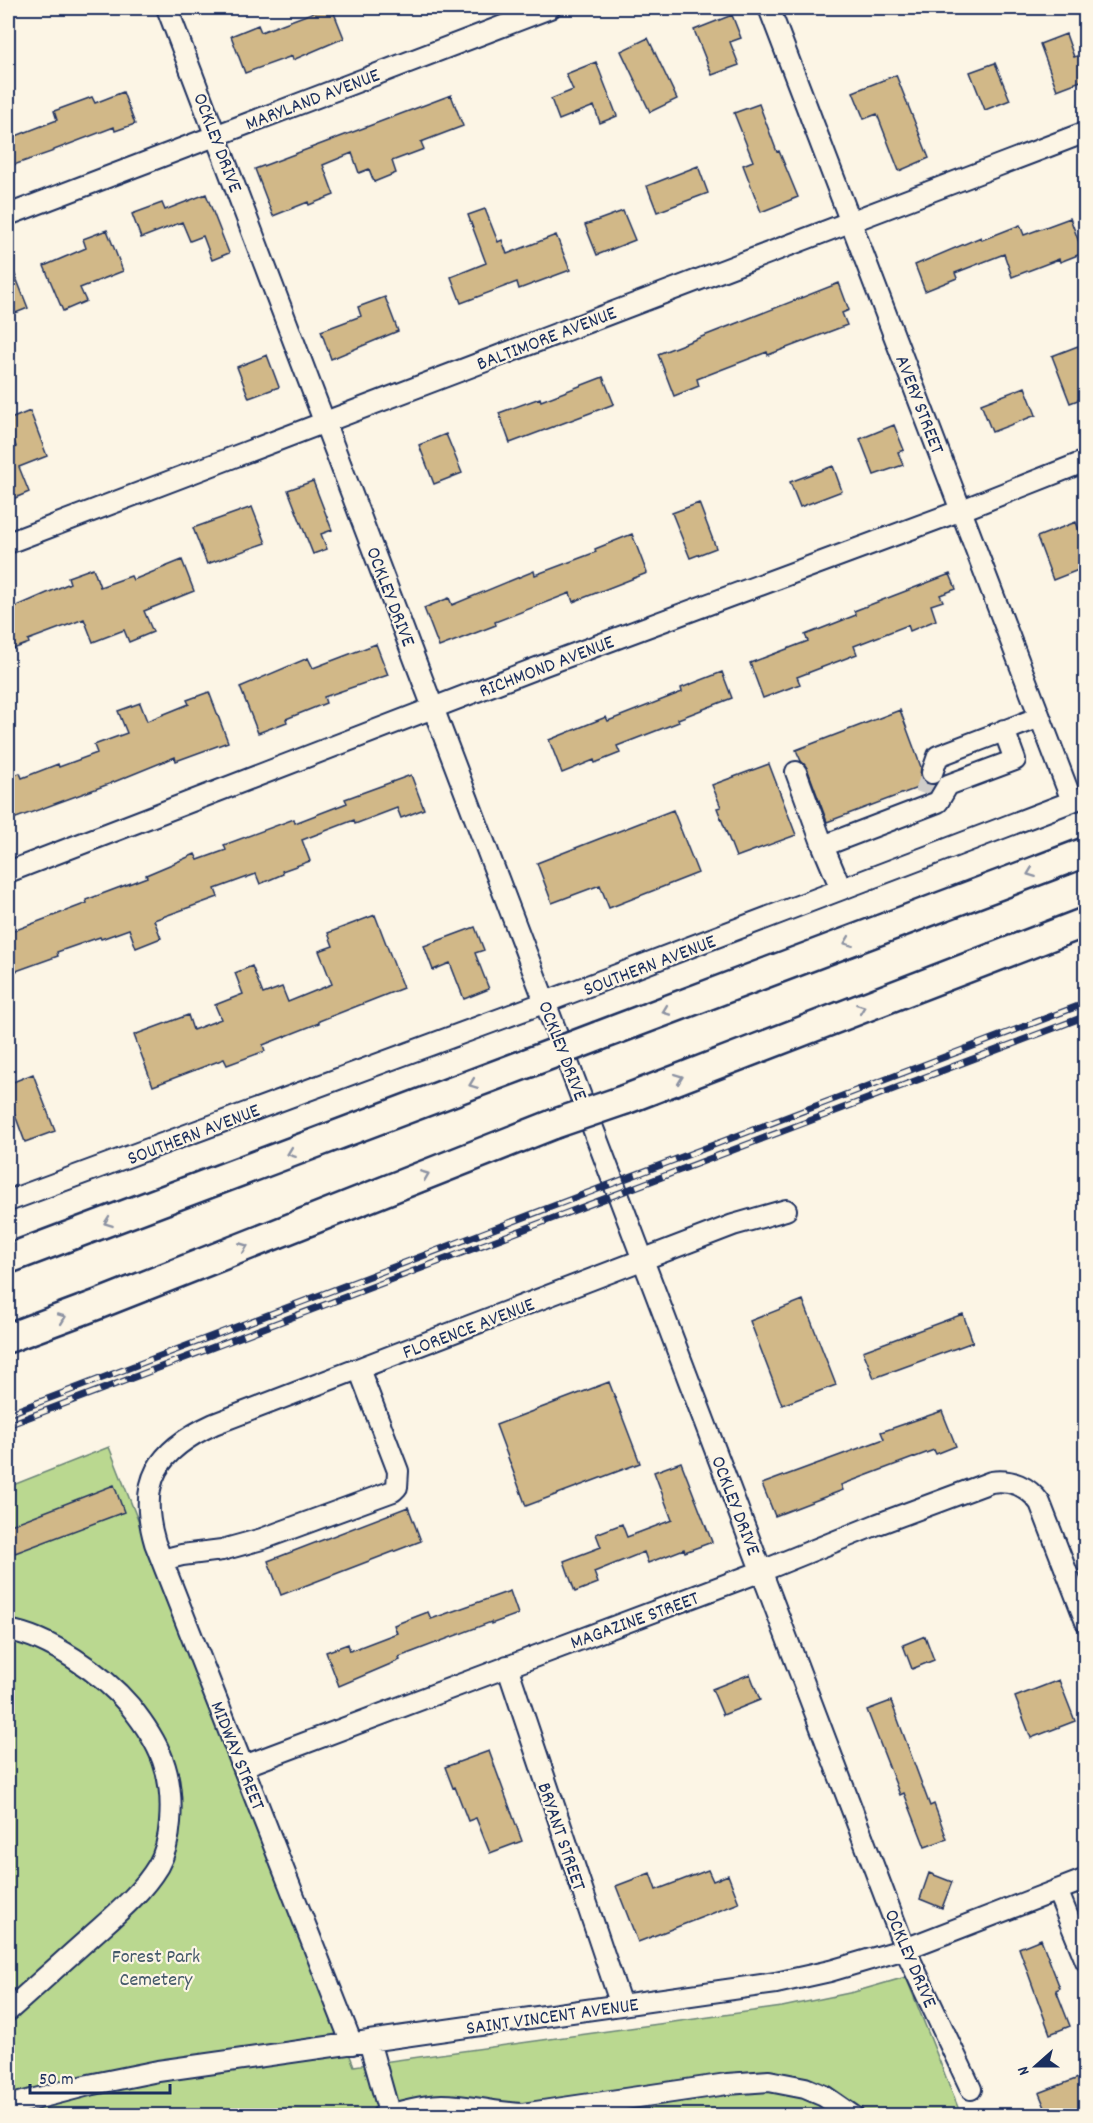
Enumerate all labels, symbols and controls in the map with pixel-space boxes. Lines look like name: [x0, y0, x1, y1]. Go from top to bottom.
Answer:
street label: MARYLAND AVENUE: [242, 62, 384, 139]
street label: OCKLEY DRIVE: [184, 89, 248, 197]
street label: BALTIMORE AVENUE: [473, 300, 621, 379]
street label: AVERY STREET: [886, 352, 950, 459]
street label: OCKLEY DRIVE: [357, 543, 421, 651]
street label: RICHMOND AVENUE: [476, 629, 619, 706]
one-way arrow: [1026, 865, 1037, 878]
street label: SOUTHERN AVENUE: [580, 929, 720, 1005]
one-way arrow: [844, 934, 854, 947]
street label: OCKLEY DRIVE: [529, 997, 593, 1105]
one-way arrow: [661, 1003, 672, 1016]
one-way arrow: [855, 1003, 866, 1016]
one-way arrow: [673, 1073, 684, 1086]
one-way arrow: [468, 1077, 479, 1089]
street label: SOUTHERN AVENUE: [124, 1098, 264, 1174]
one-way arrow: [286, 1146, 297, 1158]
one-way arrow: [419, 1170, 430, 1182]
one-way arrow: [103, 1214, 114, 1227]
one-way arrow: [238, 1242, 249, 1254]
street label: FLORENCE AVENUE: [399, 1292, 539, 1368]
one-way arrow: [56, 1312, 67, 1325]
street label: OCKLEY DRIVE: [702, 1452, 766, 1560]
street label: MAGAZINE STREET: [567, 1586, 703, 1658]
street label: MIDWAY STREET: [202, 1697, 271, 1815]
street label: BRYANT STREET: [529, 1779, 592, 1895]
street label: OCKLEY DRIVE: [876, 1905, 943, 2013]
park label: Forest Park Cemetery: [112, 1944, 200, 1995]
street label: SAINT VINCENT AVENUE: [464, 1992, 640, 2044]
north arrow: [1006, 2036, 1066, 2096]
scale bar: [30, 2057, 170, 2095]
text: N: [1012, 2063, 1036, 2078]
text: 50 m: [39, 2068, 74, 2093]

